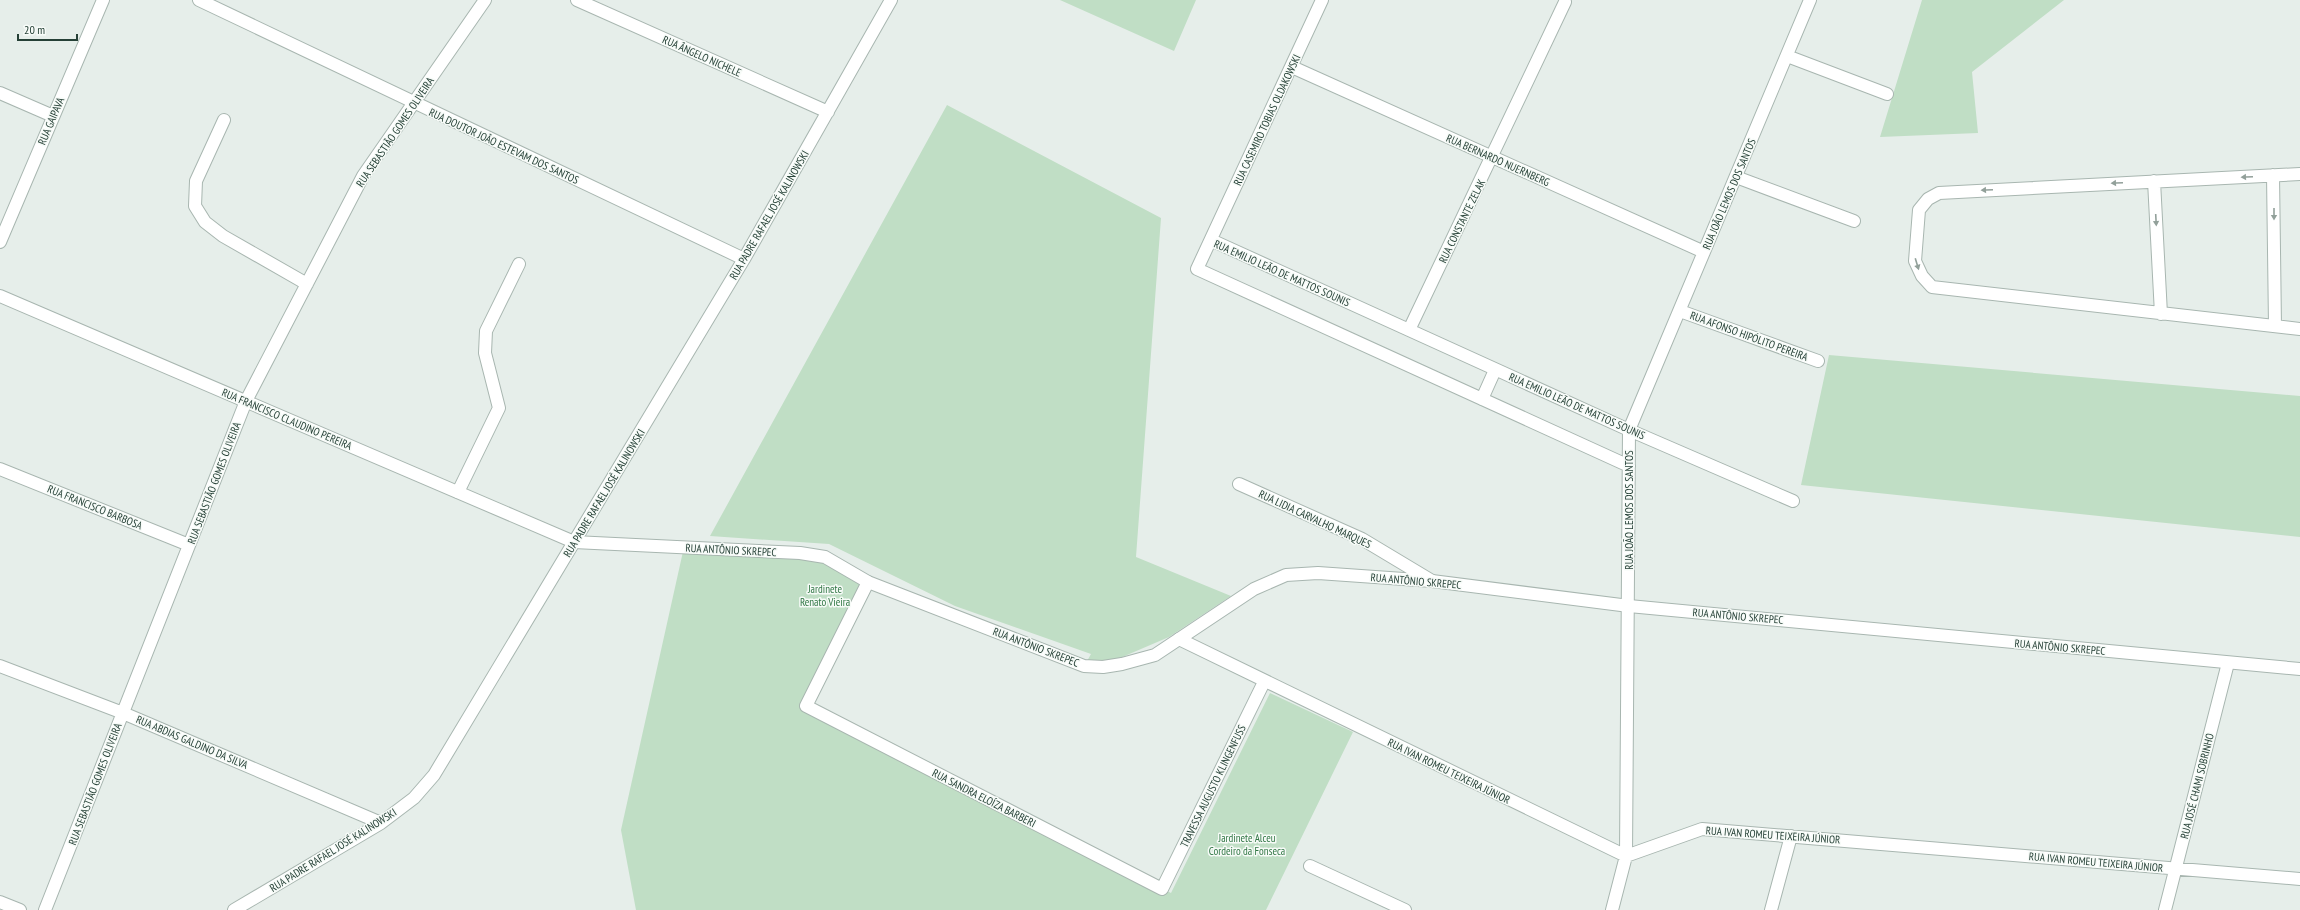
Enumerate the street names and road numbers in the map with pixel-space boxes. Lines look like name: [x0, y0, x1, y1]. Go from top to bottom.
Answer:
street label: RUA ÂNGELO NICHELE: [660, 32, 744, 80]
street label: RUA CASEMIRO TOBIAS OLDAKOWSKI: [1230, 52, 1304, 188]
street label: RUA SEBASTIÃO GOMES OLIVEIRA: [353, 74, 437, 190]
street label: RUA GAIPAVA: [35, 94, 68, 147]
street label: RUA DOUTOR JOÃO ESTEVAM DOS SANTOS: [427, 105, 581, 187]
street label: RUA BERNARDO NUERNBERG: [1444, 131, 1552, 189]
street label: RUA JOÃO LEMOS DOS SANTOS: [1699, 136, 1759, 252]
street label: RUA PADRE RAFAEL JOSÉ KALINOWSKI: [726, 148, 812, 282]
street label: RUA CONSTANTE ZELAK: [1436, 176, 1489, 265]
street label: RUA EMILIO LEÃO DE MATTOS SOUNIS: [1212, 237, 1352, 309]
street label: RUA AFONSO HIPÓLITO PEREIRA: [1688, 308, 1811, 364]
street label: RUA EMILIO LEÃO DE MATTOS SOUNIS: [1507, 370, 1647, 442]
street label: RUA FRANCISCO CLAUDINO PEREIRA: [220, 385, 355, 453]
street label: RUA SEBASTIÃO GOMES OLIVEIRA: [184, 419, 244, 546]
street label: RUA PADRE RAFAEL JOSÉ KALINOWSKI: [560, 426, 648, 560]
street label: RUA JOÃO LEMOS DOS SANTOS: [1622, 450, 1636, 570]
street label: RUA FRANCISCO BARBOSA: [45, 482, 145, 533]
street label: RUA LIDIA CARVALHO MARQUES: [1256, 487, 1374, 551]
street label: RUA ANTÔNIO SKREPEC: [685, 541, 777, 559]
street label: RUA ANTÔNIO SKREPEC: [1370, 570, 1462, 592]
street label: RUA ANTÔNIO SKREPEC: [1692, 605, 1784, 627]
street label: RUA ANTÔNIO SKREPEC: [991, 624, 1081, 670]
street label: RUA ANTÔNIO SKREPEC: [2014, 636, 2106, 658]
street label: RUA ABDIAS GALDINO DA SILVA: [134, 712, 251, 772]
street label: RUA SEBASTIÃO GOMES OLIVEIRA: [65, 720, 125, 847]
street label: TRAVESSA AUGUSTO KLINGENFUSS: [1177, 722, 1249, 850]
street label: RUA JOSÉ CHAMI SOBRINHO: [2177, 732, 2217, 840]
street label: RUA IVAN ROMEU TEIXEIRA JÚNIOR: [1385, 735, 1513, 807]
street label: RUA SANDRA ELOÍZA BARBERI: [930, 766, 1038, 830]
street label: RUA PADRE RAFAEL JOSÉ KALINOWSKI: [267, 805, 399, 895]
street label: RUA IVAN ROMEU TEIXEIRA JÚNIOR: [1705, 823, 1841, 847]
street label: RUA IVAN ROMEU TEIXEIRA JÚNIOR: [2028, 849, 2164, 875]

